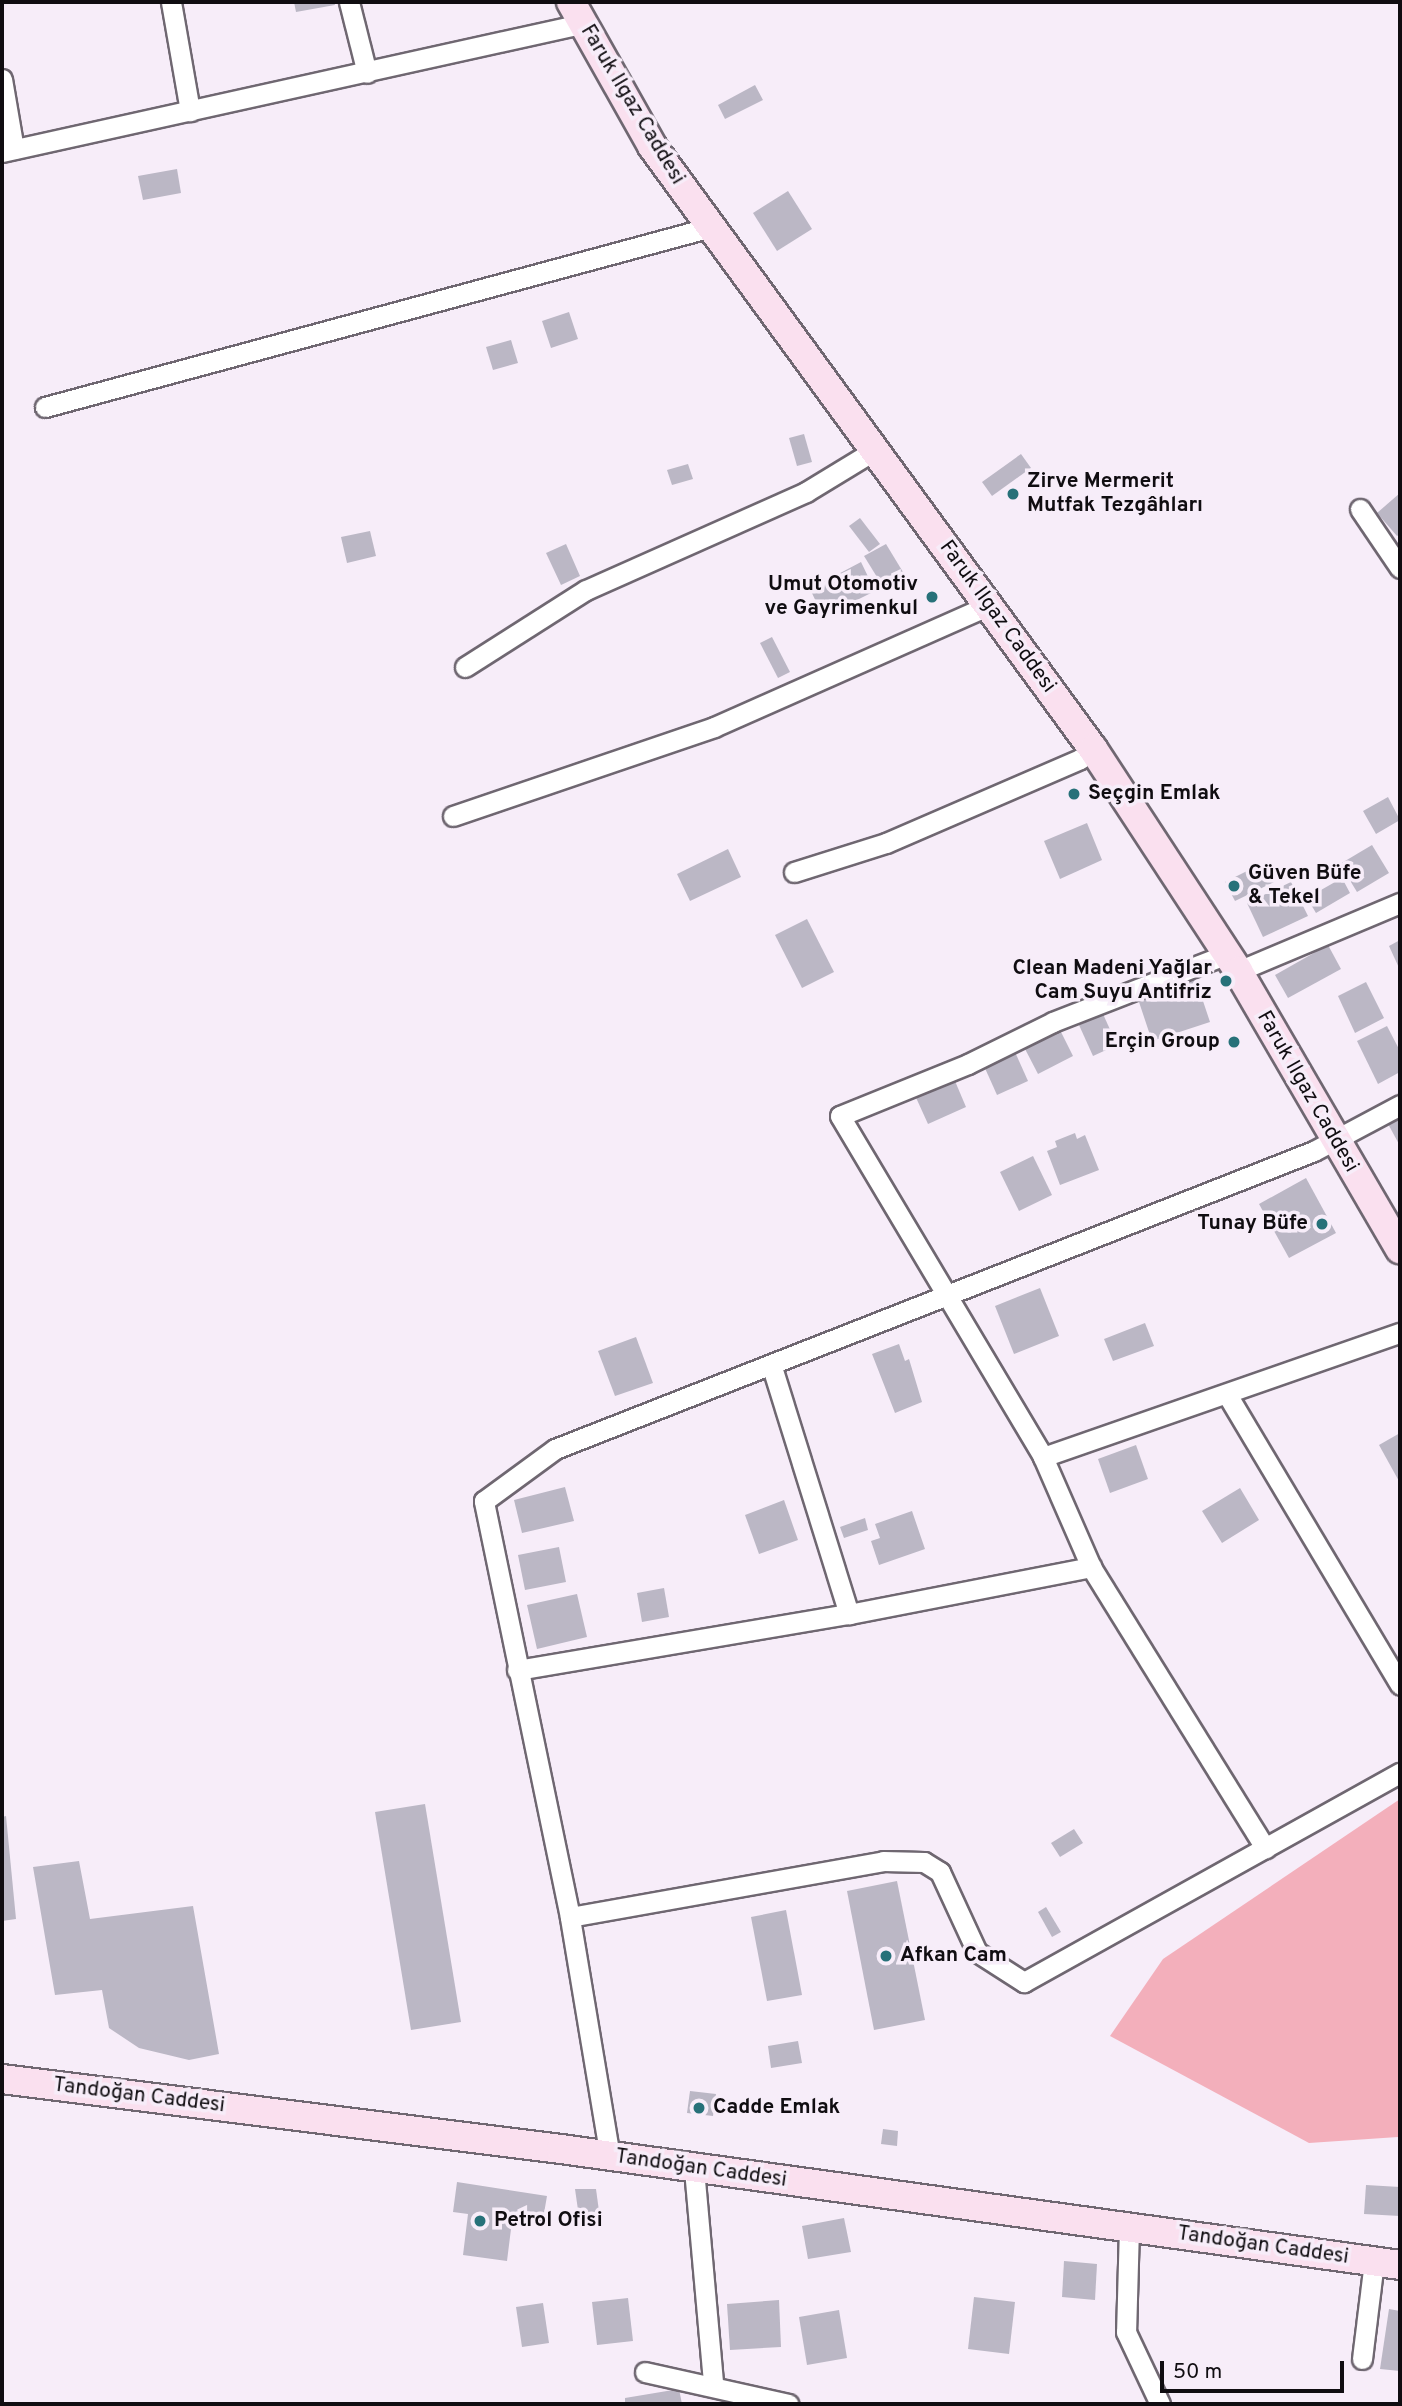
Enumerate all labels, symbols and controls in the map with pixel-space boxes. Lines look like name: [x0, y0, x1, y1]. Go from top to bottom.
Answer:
street label: Faruk Ilgaz Caddesi: [574, 20, 690, 190]
place label: Zirve Mermerit Mutfak Tezgâhları: [1027, 469, 1203, 519]
marker: Zirve Mermerit Mutfak Tezgâhları: [1005, 486, 1021, 502]
street label: Faruk Ilgaz Caddesi: [933, 536, 1061, 698]
place label: Umut Otomotiv ve Gayrimenkul: [765, 572, 918, 622]
marker: Umut Otomotiv ve Gayrimenkul: [924, 589, 940, 605]
place label: Seçgin Emlak: [1088, 781, 1221, 807]
marker: Seçgin Emlak: [1066, 786, 1082, 802]
place label: Güven Büfe & Tekel: [1248, 861, 1361, 911]
marker: Güven Büfe & Tekel: [1226, 878, 1242, 894]
place label: Clean Madeni Yağlar Cam Suyu Antifriz: [1012, 956, 1212, 1006]
marker: Clean Madeni Yağlar Cam Suyu Antifriz: [1218, 973, 1234, 989]
street label: Faruk Ilgaz Caddesi: [1251, 1007, 1363, 1177]
place label: Erçin Group: [1105, 1029, 1220, 1055]
marker: Erçin Group: [1226, 1034, 1242, 1050]
place label: Tunay Büfe: [1197, 1211, 1308, 1237]
marker: Tunay Büfe: [1314, 1216, 1330, 1232]
place label: Afkan Cam: [900, 1943, 1007, 1969]
marker: Afkan Cam: [878, 1948, 894, 1964]
street label: Tandoğan Caddesi: [52, 2073, 226, 2119]
place label: Cadde Emlak: [713, 2095, 840, 2121]
marker: Cadde Emlak: [691, 2100, 707, 2116]
street label: Tandoğan Caddesi: [614, 2144, 788, 2194]
place label: Petrol Ofisi: [494, 2208, 603, 2234]
marker: Petrol Ofisi: [472, 2213, 488, 2229]
street label: Tandoğan Caddesi: [1176, 2221, 1350, 2271]
scale bar: [1164, 2346, 1348, 2390]
text: 50 m: [1173, 2359, 1222, 2386]

